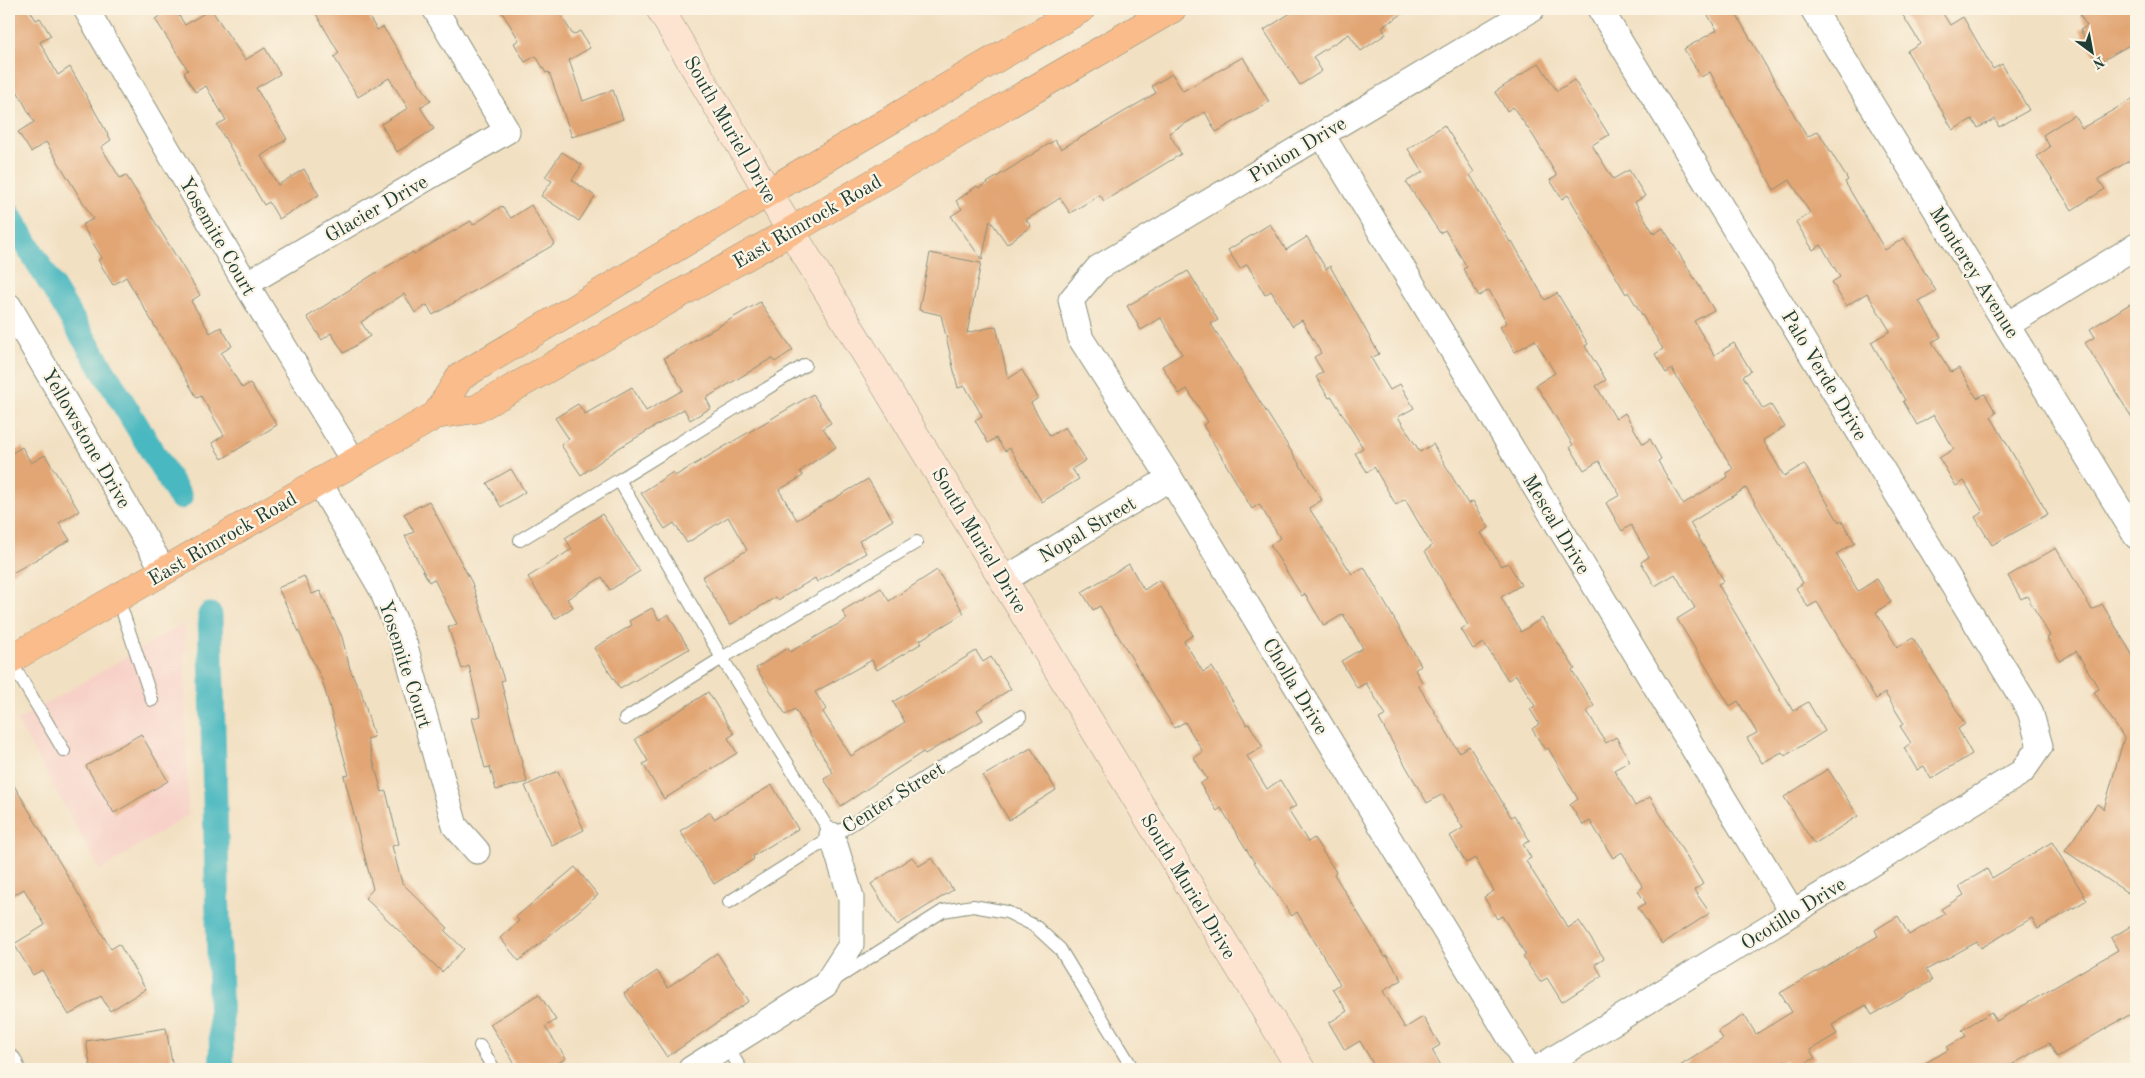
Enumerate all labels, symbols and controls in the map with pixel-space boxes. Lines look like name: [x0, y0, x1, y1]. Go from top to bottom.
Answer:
north arrow: [2068, 28, 2118, 78]
street label: South Muriel Drive: [679, 53, 779, 207]
text: N: [2090, 53, 2107, 71]
street label: Pinion Drive: [1246, 114, 1350, 188]
street label: Glacier Drive: [322, 172, 432, 247]
street label: East Rimrock Road: [730, 172, 886, 273]
street label: Yosemite Court: [174, 174, 258, 300]
street label: Monterey Avenue: [1925, 204, 2022, 342]
street label: Palo Verde Drive: [1777, 308, 1870, 444]
street label: Yellowstone Drive: [37, 366, 133, 512]
street label: South Muriel Drive: [927, 465, 1030, 617]
street label: Mescal Drive: [1518, 472, 1593, 578]
street label: East Rimrock Road: [145, 489, 301, 590]
street label: Nopal Street: [1036, 494, 1140, 568]
street label: Yosemite Court: [374, 598, 434, 731]
street label: Cholla Drive: [1258, 635, 1331, 739]
street label: Center Street: [839, 759, 949, 838]
street label: South Muriel Drive: [1136, 811, 1239, 963]
street label: Ocotillo Drive: [1738, 875, 1850, 955]

